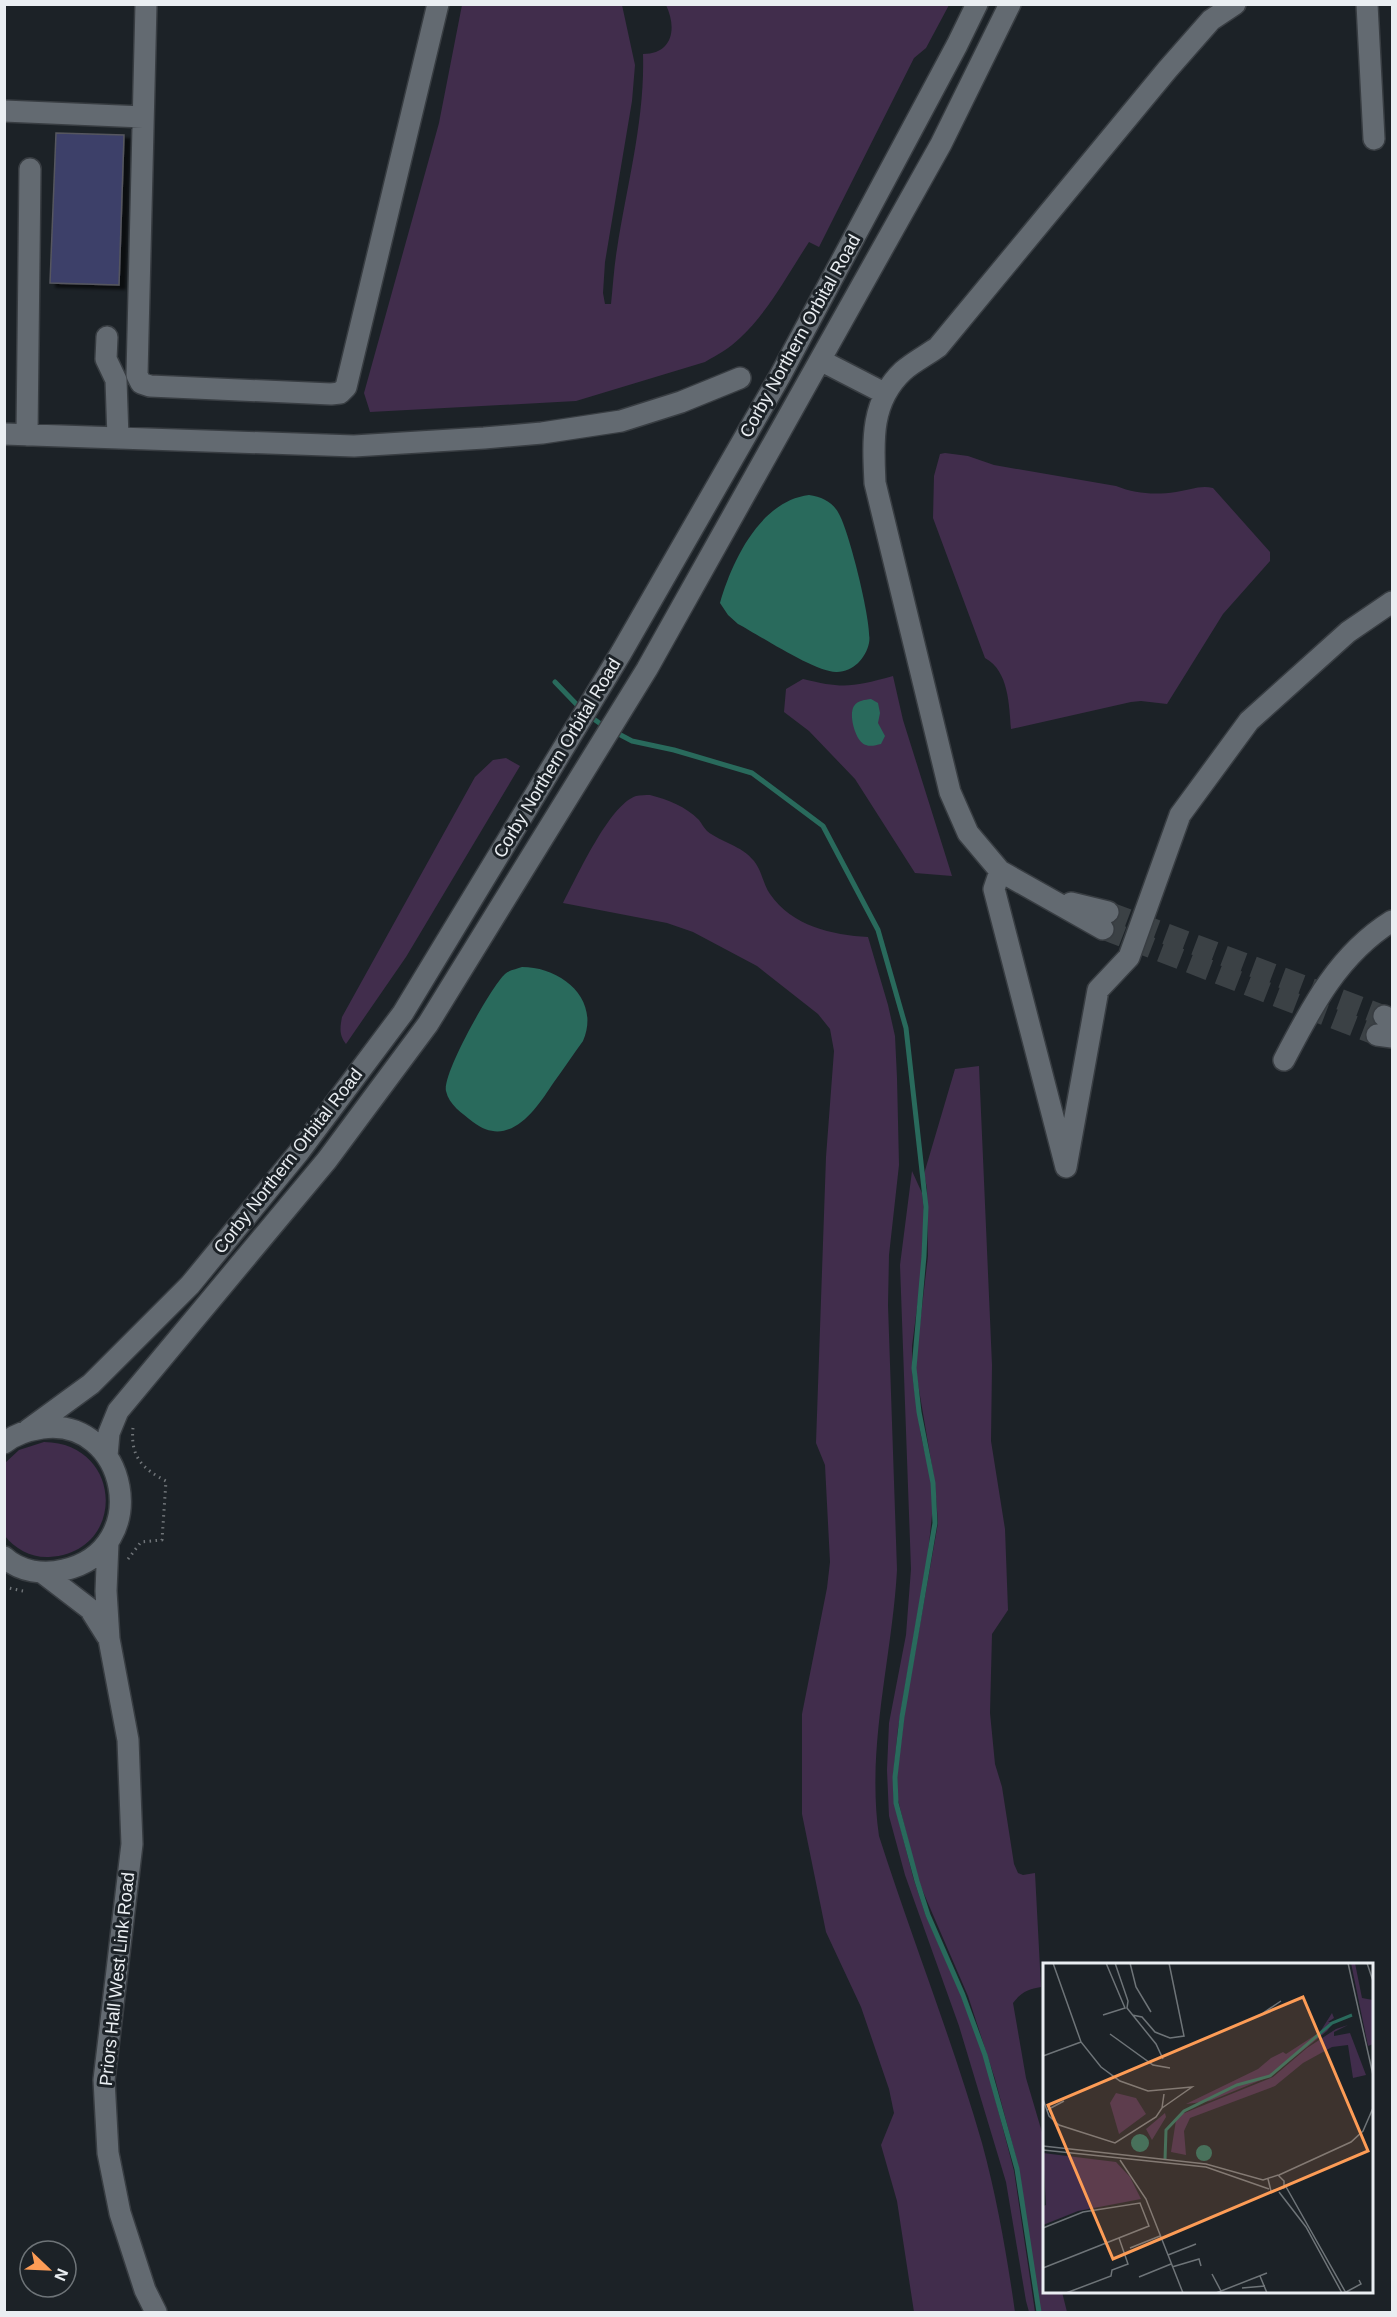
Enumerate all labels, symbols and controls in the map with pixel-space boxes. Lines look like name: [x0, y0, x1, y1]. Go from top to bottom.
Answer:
street label: Corby Northern Orbital Road: [736, 231, 864, 441]
street label: Corby Northern Orbital Road: [489, 655, 625, 861]
street label: Corby Northern Orbital Road: [210, 1065, 366, 1257]
street label: Priors Hall West Link Road: [96, 1871, 138, 2087]
inset map: [1043, 1963, 1373, 2293]
north arrow: [18, 2239, 78, 2299]
text: N: [51, 2266, 71, 2283]

